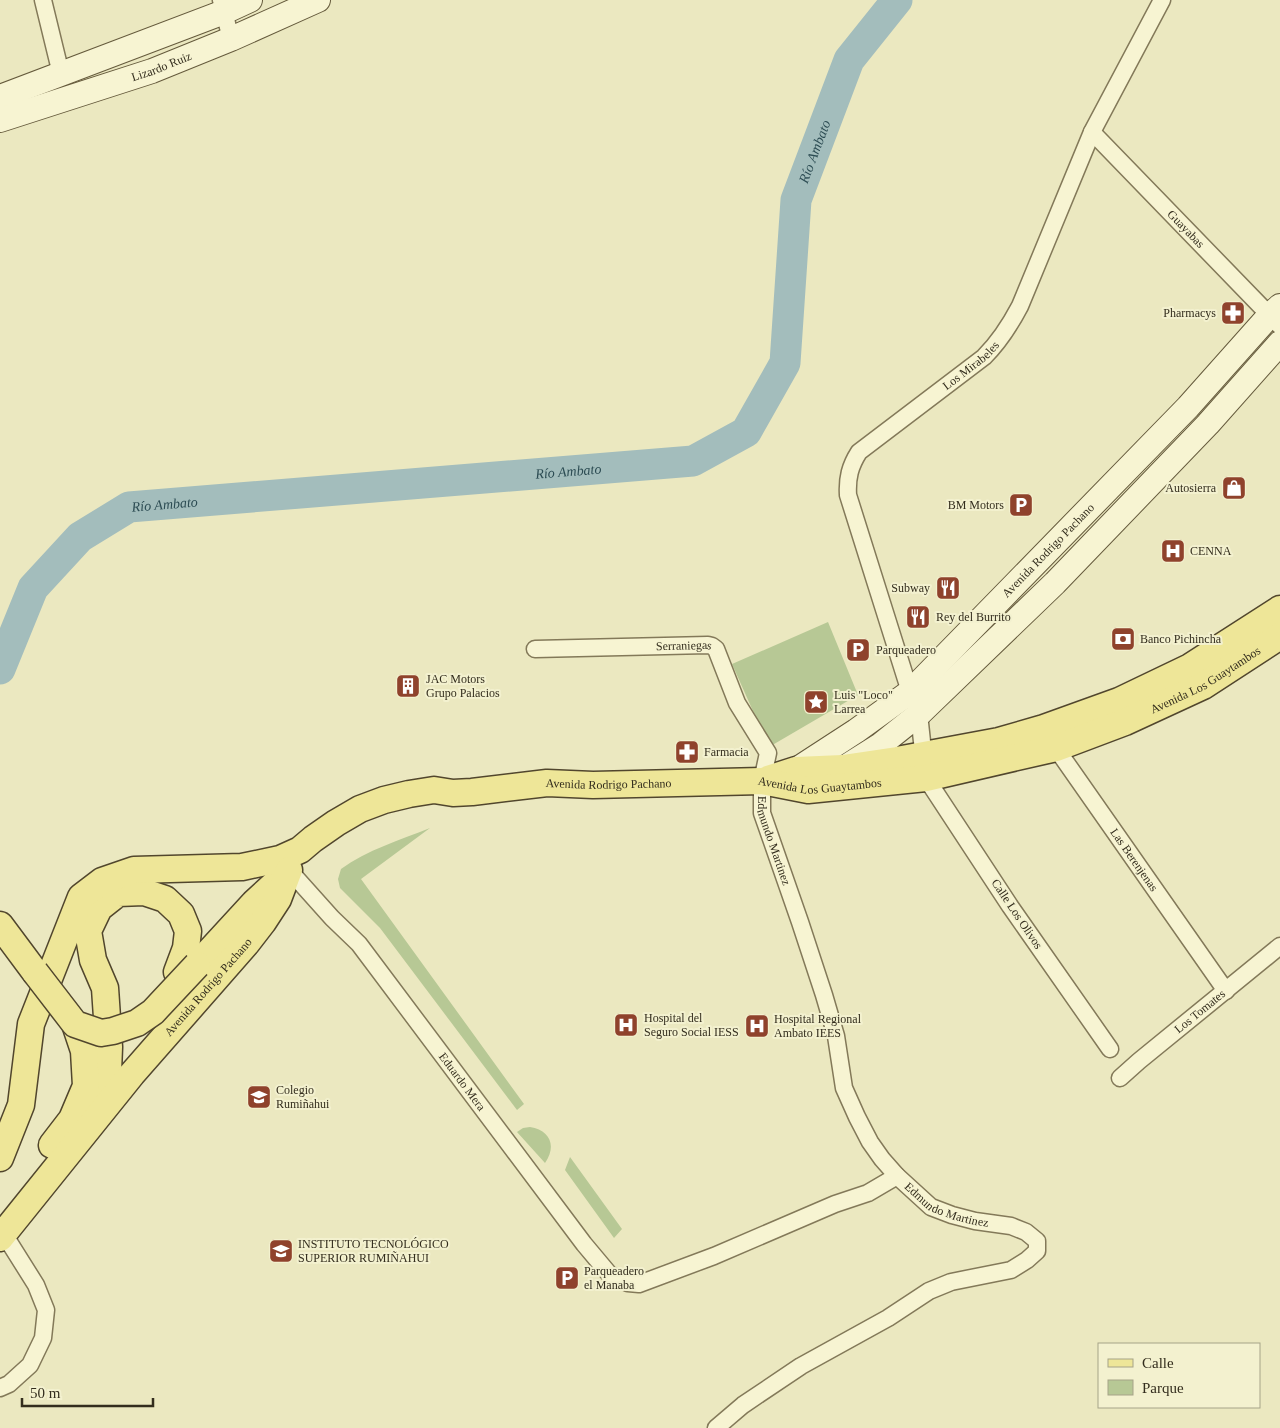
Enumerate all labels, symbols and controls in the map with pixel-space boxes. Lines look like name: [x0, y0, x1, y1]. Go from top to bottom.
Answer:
street label: Lizardo Ruiz: [130, 49, 193, 84]
water label: Río Ambato: [796, 118, 834, 186]
street label: Guayabas: [1164, 207, 1208, 251]
pharmacy icon: Pharmacys: [1220, 300, 1246, 326]
place label: Pharmacys: [1163, 306, 1216, 320]
street label: Los Mirabeles: [940, 338, 1002, 393]
water label: Río Ambato: [534, 462, 602, 482]
shop icon: Autosierra: [1221, 475, 1247, 501]
place label: Autosierra: [1165, 481, 1217, 495]
parking icon: BM Motors: [1008, 492, 1034, 518]
water label: Río Ambato: [130, 494, 198, 515]
place label: BM Motors: [948, 498, 1004, 512]
street label: Avenida Rodrigo Pachano: [999, 500, 1097, 600]
hospital icon: CENNA: [1160, 538, 1186, 564]
place label: CENNA: [1190, 544, 1232, 558]
restaurant icon: Subway: [935, 575, 961, 601]
place label: Subway: [891, 581, 930, 595]
restaurant icon: Rey del Burrito: [905, 604, 931, 630]
place label: Rey del Burrito: [936, 610, 1011, 624]
bank icon: Banco Pichincha: [1110, 626, 1136, 652]
place label: Banco Pichincha: [1140, 632, 1222, 646]
parking icon: Parqueadero: [845, 637, 871, 663]
street label: Serraniegas: [656, 638, 714, 653]
place label: Parqueadero: [876, 643, 936, 657]
street label: Avenida Los Guaytambos: [1148, 643, 1263, 716]
place label: JAC Motors Grupo Palacios: [426, 672, 500, 700]
building icon: JAC Motors Grupo Palacios: [395, 673, 421, 699]
place label: Luis "Loco" Larrea: [834, 688, 893, 716]
place icon: Luis "Loco" Larrea: [803, 689, 829, 715]
pharmacy icon: Farmacia: [674, 739, 700, 765]
place label: Farmacia: [704, 745, 749, 759]
street label: Avenida Los Guaytambos: [757, 773, 882, 797]
street label: Avenida Rodrigo Pachano: [545, 776, 672, 792]
street label: Edmundo Martinez: [754, 796, 794, 887]
street label: Las Berenjenas: [1107, 826, 1161, 894]
street label: Calle Los Olivos: [988, 876, 1046, 952]
street label: Avenida Rodrigo Pachano: [161, 935, 255, 1039]
street label: Los Tomates: [1172, 986, 1228, 1036]
place label: Hospital del Seguro Social IESS: [644, 1011, 739, 1039]
hospital icon: Hospital del Seguro Social IESS: [613, 1012, 639, 1038]
place label: Hospital Regional Ambato IEES: [774, 1012, 862, 1040]
hospital icon: Hospital Regional Ambato IEES: [744, 1013, 770, 1039]
street label: Eduardo Mera: [436, 1050, 489, 1114]
place label: Colegio Rumiñahui: [276, 1083, 330, 1111]
school or university icon: Colegio Rumiñahui: [246, 1084, 272, 1110]
street label: Edmundo Martinez: [902, 1179, 989, 1230]
place label: INSTITUTO TECNOLÓGICO SUPERIOR RUMIÑAHUI: [298, 1237, 449, 1265]
school or university icon: INSTITUTO TECNOLÓGICO SUPERIOR RUMIÑAHUI: [268, 1238, 294, 1264]
place label: Parqueadero el Manaba: [584, 1264, 644, 1292]
parking icon: Parqueadero el Manaba: [554, 1265, 580, 1291]
legend: [1098, 1343, 1260, 1408]
text: Calle: [1142, 1355, 1174, 1371]
scale bar: [22, 1376, 154, 1408]
text: Parque: [1142, 1380, 1184, 1396]
text: 50 m: [30, 1385, 61, 1401]

